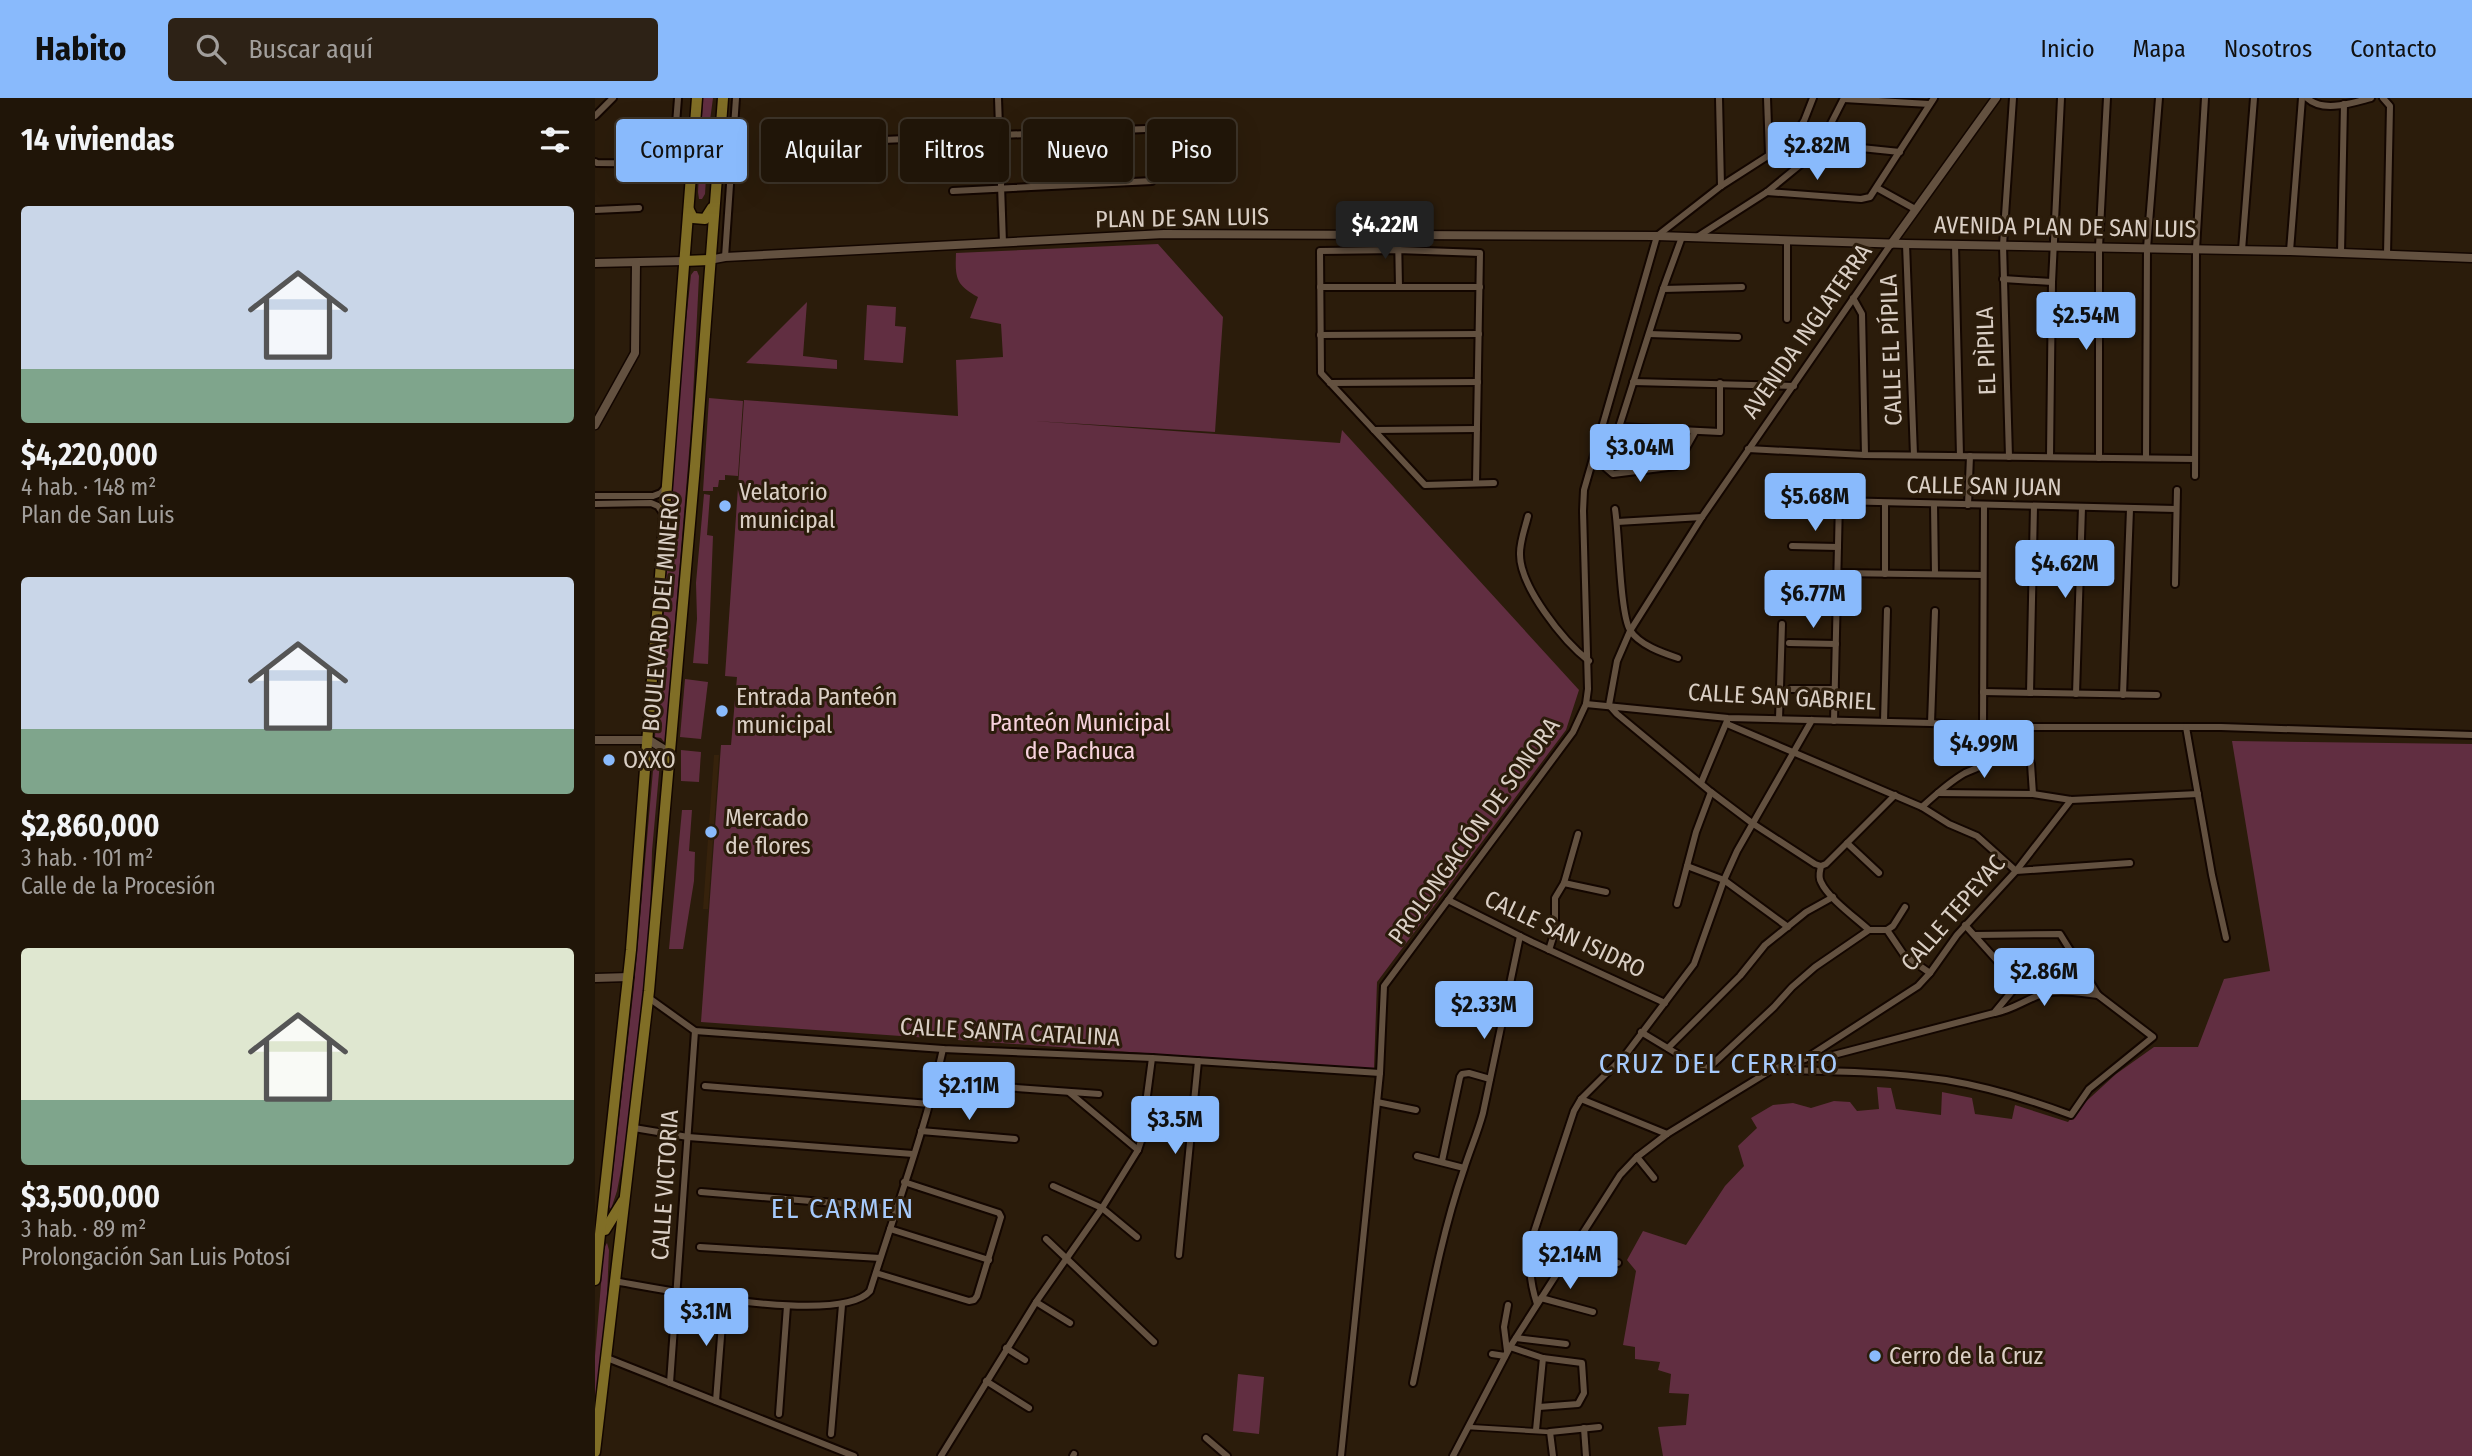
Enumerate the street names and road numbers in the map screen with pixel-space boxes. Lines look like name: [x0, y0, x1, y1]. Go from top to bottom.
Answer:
street label: PLAN DE SAN LUIS: [1095, 202, 1269, 234]
street label: AVENIDA PLAN DE SAN LUIS: [1934, 211, 2196, 243]
street label: AVENIDA INGLATERRA: [1736, 238, 1878, 424]
street label: CALLE EL PÍPILA: [1873, 273, 1908, 426]
street label: EL PÌPILA: [1969, 306, 2002, 396]
street label: CALLE SAN JUAN: [1906, 471, 2062, 501]
street label: BOULEVARD DEL MINERO: [637, 491, 685, 733]
street label: CALLE SAN GABRIEL: [1687, 678, 1877, 716]
street label: PROLONGACIÓN DE SONORA: [1383, 712, 1566, 950]
street label: CALLE TEPEYAC: [1895, 849, 2011, 977]
street label: CALLE SAN ISIDRO: [1480, 885, 1650, 983]
street label: CALLE SANTA CATALINA: [899, 1012, 1121, 1052]
street label: CALLE VICTORIA: [646, 1108, 684, 1261]

